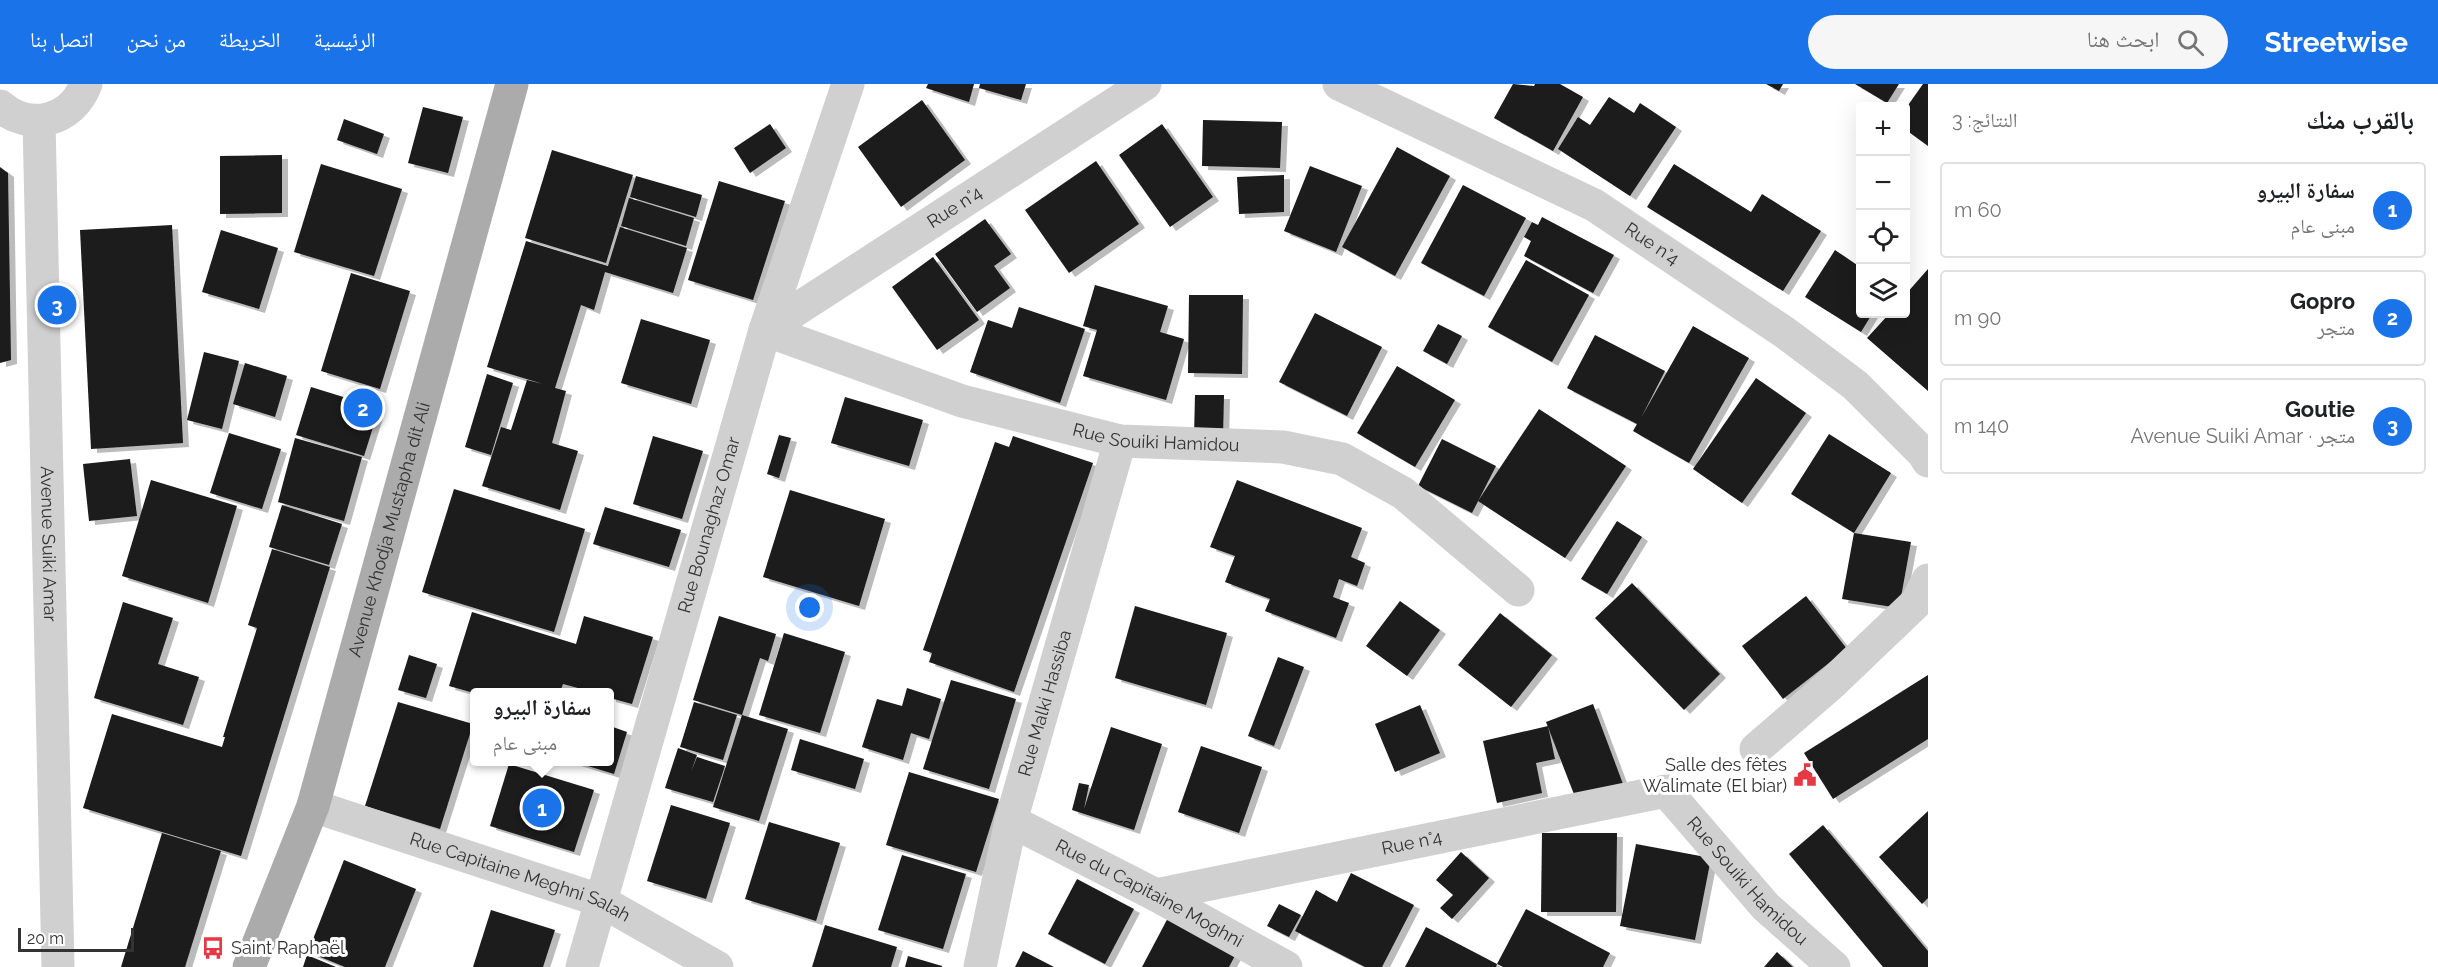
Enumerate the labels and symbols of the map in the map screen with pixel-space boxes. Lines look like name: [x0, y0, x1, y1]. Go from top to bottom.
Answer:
street label: Rue n°4: [923, 181, 986, 232]
street label: Rue n°4: [1621, 218, 1684, 269]
pin: 3: [38, 282, 76, 328]
pin: 2: [344, 386, 382, 430]
street label: Avenue Khodja Mustapha dit Ali: [344, 400, 434, 659]
street label: Rue Souiki Hamidou: [1071, 418, 1240, 455]
street label: Rue Bounaghaz Omar: [673, 434, 744, 615]
street label: Avenue Suiki Amar: [37, 466, 61, 623]
your location: [795, 593, 824, 622]
street label: Rue Malki Hassiba: [1013, 627, 1075, 778]
place label: Salle des fêtes Walimate (El biar): [1643, 754, 1787, 796]
public building icon: Salle des fêtes Walimate (El biar): [1792, 762, 1818, 788]
pin: 1: [522, 786, 562, 830]
street label: Rue Souiki Hamidou: [1683, 812, 1813, 949]
street label: Rue n°4: [1380, 826, 1444, 859]
street label: Rue Capitaine Meghni Salah: [407, 828, 634, 926]
street label: Rue du Capitaine Moghni: [1052, 835, 1247, 951]
scale bar: [18, 925, 134, 952]
bus stop icon: Saint Raphaël: [200, 935, 226, 961]
place label: Saint Raphaël: [231, 937, 345, 958]

